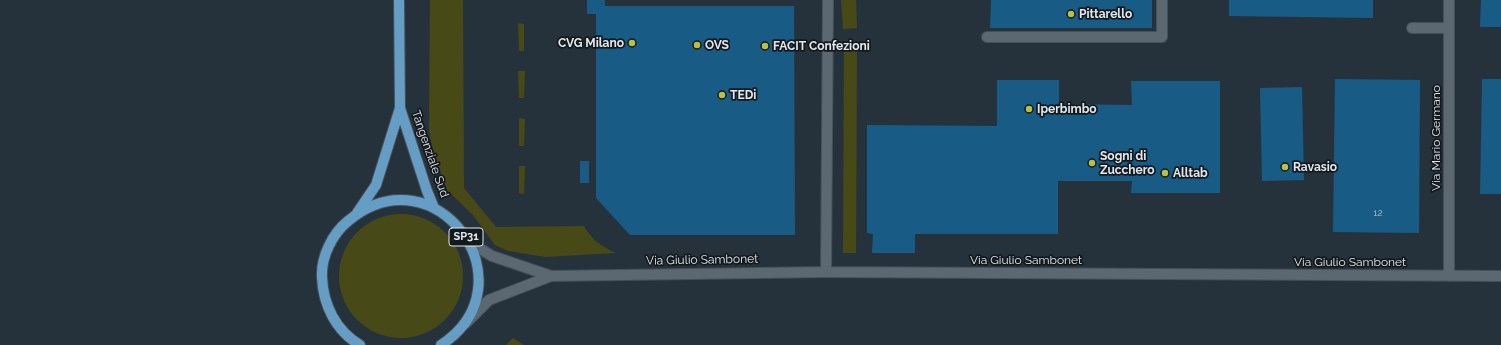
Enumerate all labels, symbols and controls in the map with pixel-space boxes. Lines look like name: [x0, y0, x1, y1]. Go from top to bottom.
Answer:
place label: Pittarello: [1079, 7, 1132, 21]
marker: Pittarello: [1066, 9, 1076, 19]
place label: CVG Milano: [558, 36, 624, 50]
marker: CVG Milano: [627, 38, 637, 48]
place label: OVS: [705, 38, 729, 52]
place label: FACIT Confezioni: [773, 39, 870, 53]
marker: OVS: [692, 40, 702, 50]
marker: FACIT Confezioni: [760, 41, 770, 51]
street label: Via Mario Germano: [1429, 85, 1443, 191]
place label: TEDi: [730, 88, 756, 102]
marker: TEDi: [717, 90, 727, 100]
place label: Iperbimbo: [1037, 102, 1097, 116]
marker: Iperbimbo: [1024, 104, 1034, 114]
street label: Tangenziale Sud: [408, 108, 452, 200]
place label: Sogni di Zucchero: [1100, 149, 1155, 177]
marker: Sogni di Zucchero: [1087, 158, 1097, 168]
place label: Ravasio: [1293, 160, 1337, 174]
marker: Ravasio: [1280, 162, 1290, 172]
place label: Alltab: [1173, 166, 1208, 180]
marker: Alltab: [1160, 168, 1170, 178]
house number: 12: [1373, 207, 1383, 219]
road number: SP31: [449, 228, 483, 246]
street label: Via Giulio Sambonet: [646, 252, 758, 268]
street label: Via Giulio Sambonet: [970, 253, 1082, 267]
street label: Via Giulio Sambonet: [1294, 255, 1406, 269]

